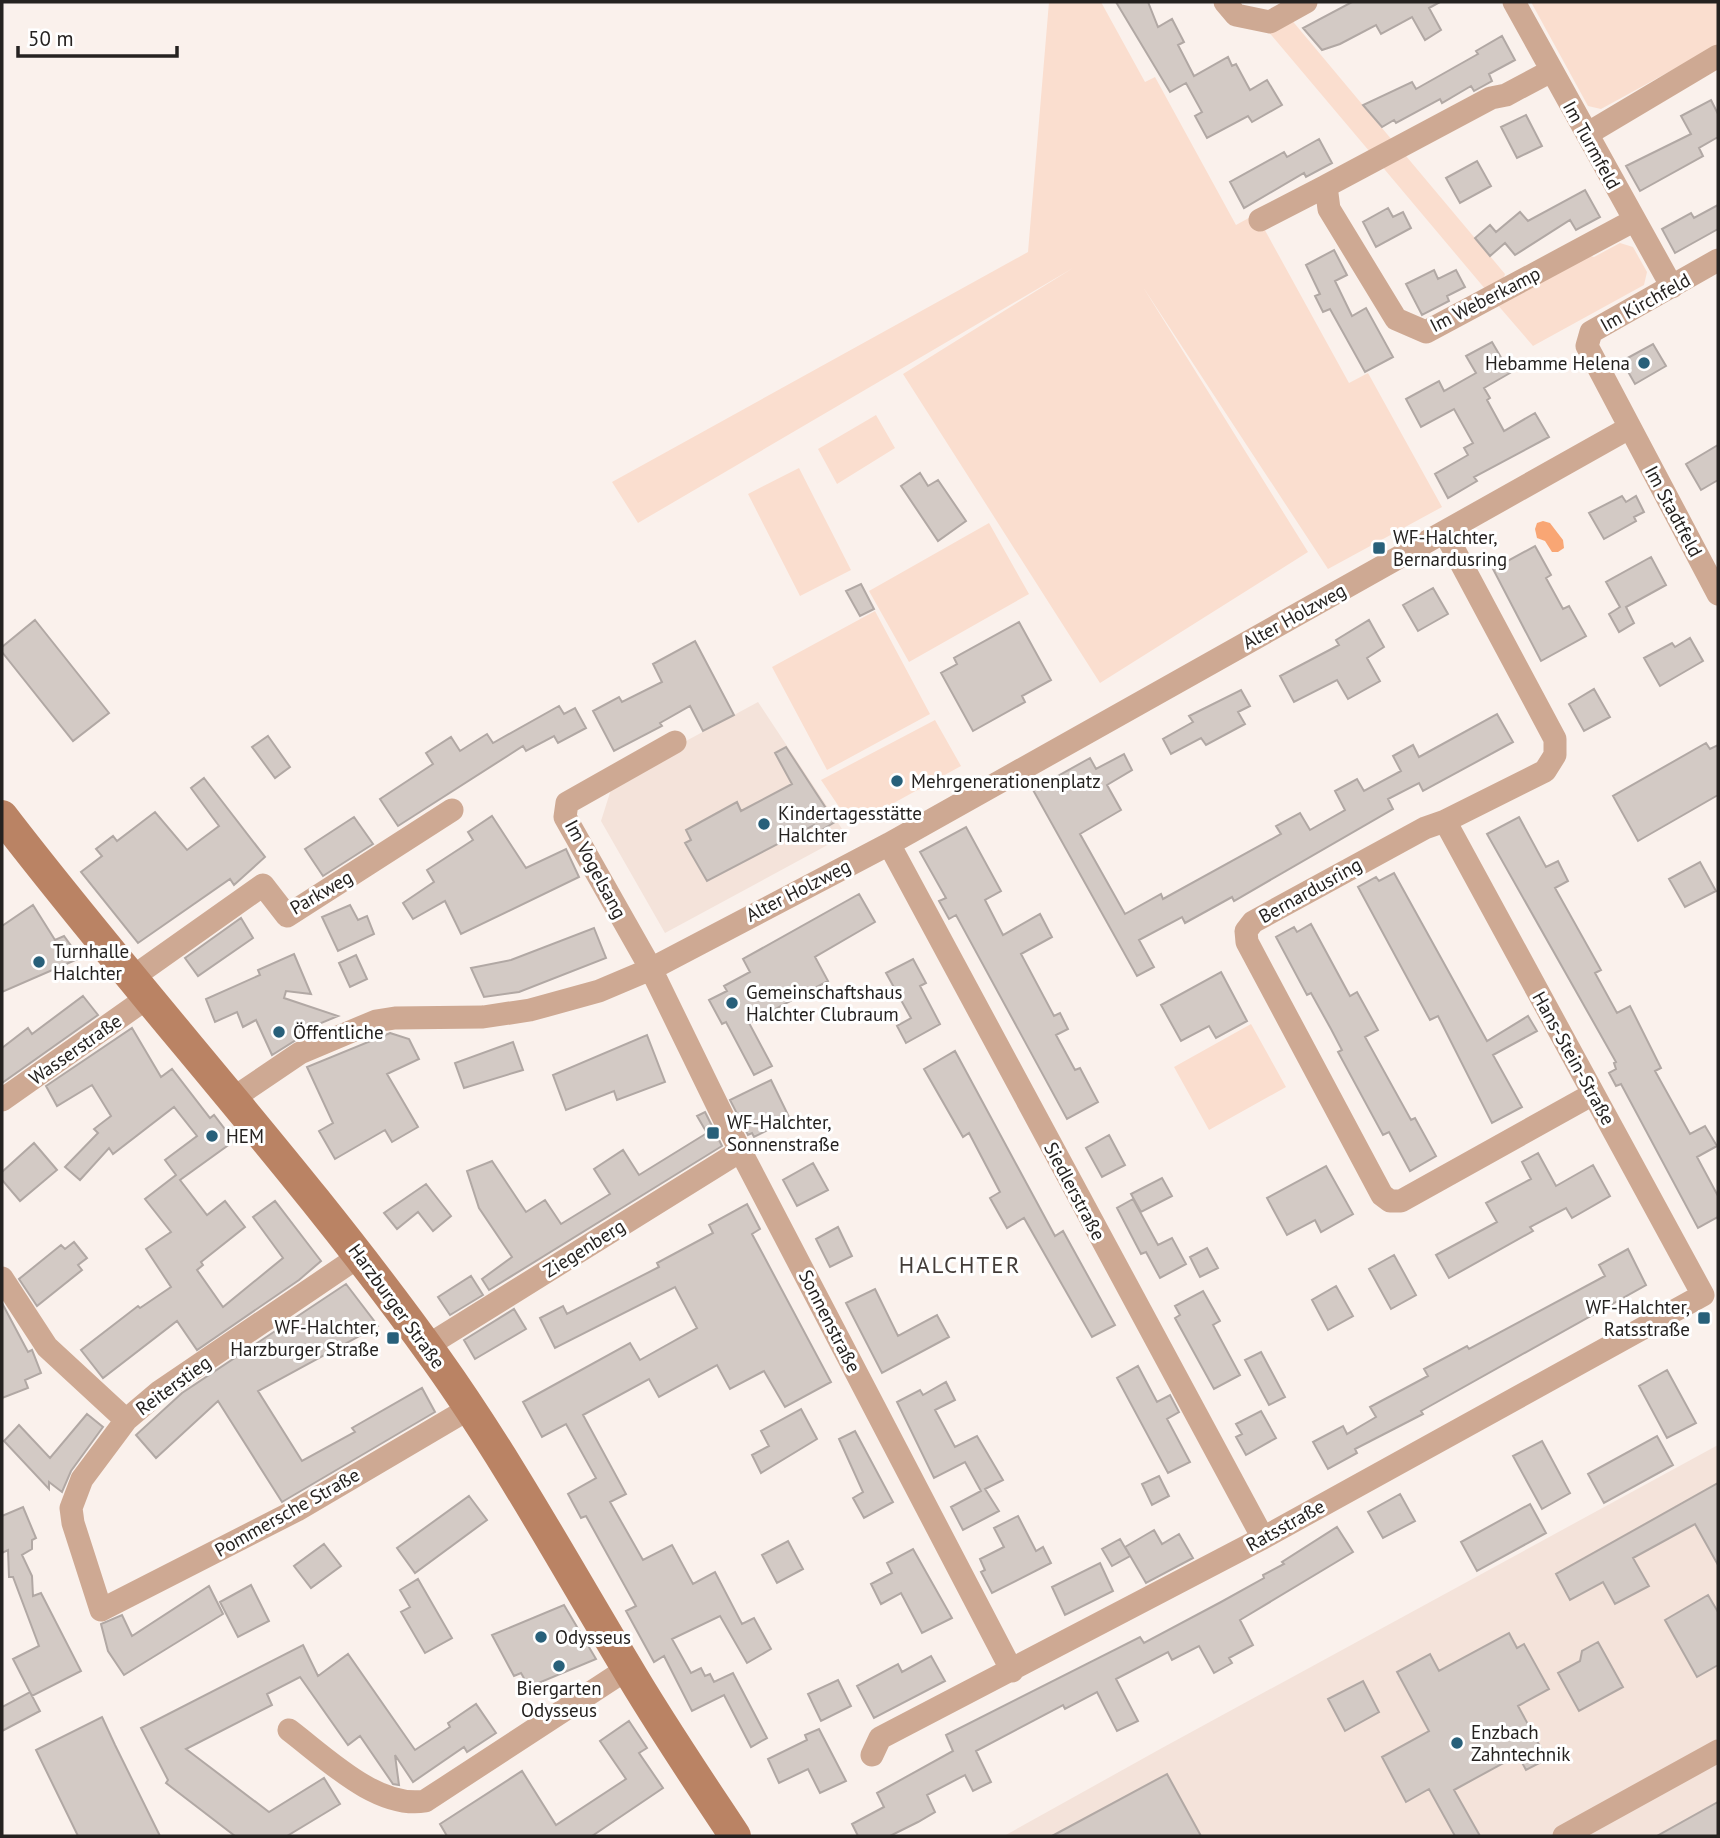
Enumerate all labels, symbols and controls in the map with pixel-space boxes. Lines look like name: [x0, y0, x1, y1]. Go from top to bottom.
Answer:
scale bar: [18, 14, 177, 58]
text: 50 m: [28, 25, 74, 52]
street label: Im Turmfeld: [1558, 97, 1626, 193]
street label: Im Weberkamp: [1426, 261, 1544, 337]
street label: Im Kirchfeld: [1596, 267, 1694, 337]
place label: Hebamme Helena: [1485, 351, 1630, 375]
marker: Hebamme Helena: [1636, 355, 1652, 371]
street label: Im Stadtfeld: [1640, 461, 1708, 561]
place label: WF-Halchter, Bernardusring: [1393, 525, 1507, 571]
marker: WF-Halchter, Bernardusring: [1371, 540, 1387, 556]
street label: Alter Holzweg: [1238, 578, 1350, 654]
place label: Mehrgenerationenplatz: [911, 769, 1101, 793]
marker: Mehrgenerationenplatz: [889, 773, 905, 789]
place label: Kindertagesstätte Halchter: [778, 801, 922, 847]
street label: Im Vogelsang: [560, 815, 632, 923]
marker: Kindertagesstätte Halchter: [756, 816, 772, 832]
street label: Bernardusring: [1254, 852, 1366, 928]
street label: Alter Holzweg: [742, 853, 854, 927]
street label: Parkweg: [285, 865, 357, 919]
place label: Turnhalle Halchter: [53, 939, 129, 985]
marker: Turnhalle Halchter: [31, 954, 47, 970]
place label: Gemeinschaftshaus Halchter Clubraum: [746, 980, 903, 1026]
street label: Hans-Stein-Straße: [1527, 987, 1621, 1129]
marker: Gemeinschaftshaus Halchter Clubraum: [724, 995, 740, 1011]
street label: Wasserstraße: [24, 1008, 126, 1090]
place label: Öffentliche: [293, 1020, 384, 1044]
marker: Öffentliche: [271, 1024, 287, 1040]
place label: WF-Halchter, Sonnenstraße: [727, 1110, 839, 1156]
place label: HEM: [226, 1124, 264, 1148]
marker: WF-Halchter, Sonnenstraße: [705, 1125, 721, 1141]
marker: HEM: [204, 1128, 220, 1144]
street label: Siedlerstraße: [1039, 1138, 1111, 1244]
street label: Ziegenberg: [539, 1214, 629, 1282]
street label: Harzburger Straße: [344, 1239, 450, 1373]
district label: HALCHTER: [899, 1250, 1021, 1279]
street label: Sonnenstraße: [794, 1266, 866, 1376]
place label: WF-Halchter, Ratsstraße: [1585, 1295, 1690, 1341]
marker: WF-Halchter, Ratsstraße: [1696, 1310, 1712, 1326]
place label: WF-Halchter, Harzburger Straße: [230, 1315, 379, 1361]
marker: WF-Halchter, Harzburger Straße: [385, 1330, 401, 1346]
street label: Reiterstieg: [131, 1350, 215, 1420]
street label: Pommersche Straße: [210, 1462, 364, 1562]
street label: Ratsstraße: [1241, 1494, 1329, 1556]
place label: Odysseus: [555, 1625, 631, 1649]
marker: Odysseus: [533, 1629, 549, 1645]
marker: Biergarten Odysseus: [551, 1658, 567, 1674]
place label: Biergarten Odysseus: [516, 1676, 602, 1722]
place label: Enzbach Zahntechnik: [1471, 1720, 1570, 1766]
marker: Enzbach Zahntechnik: [1449, 1735, 1465, 1751]

